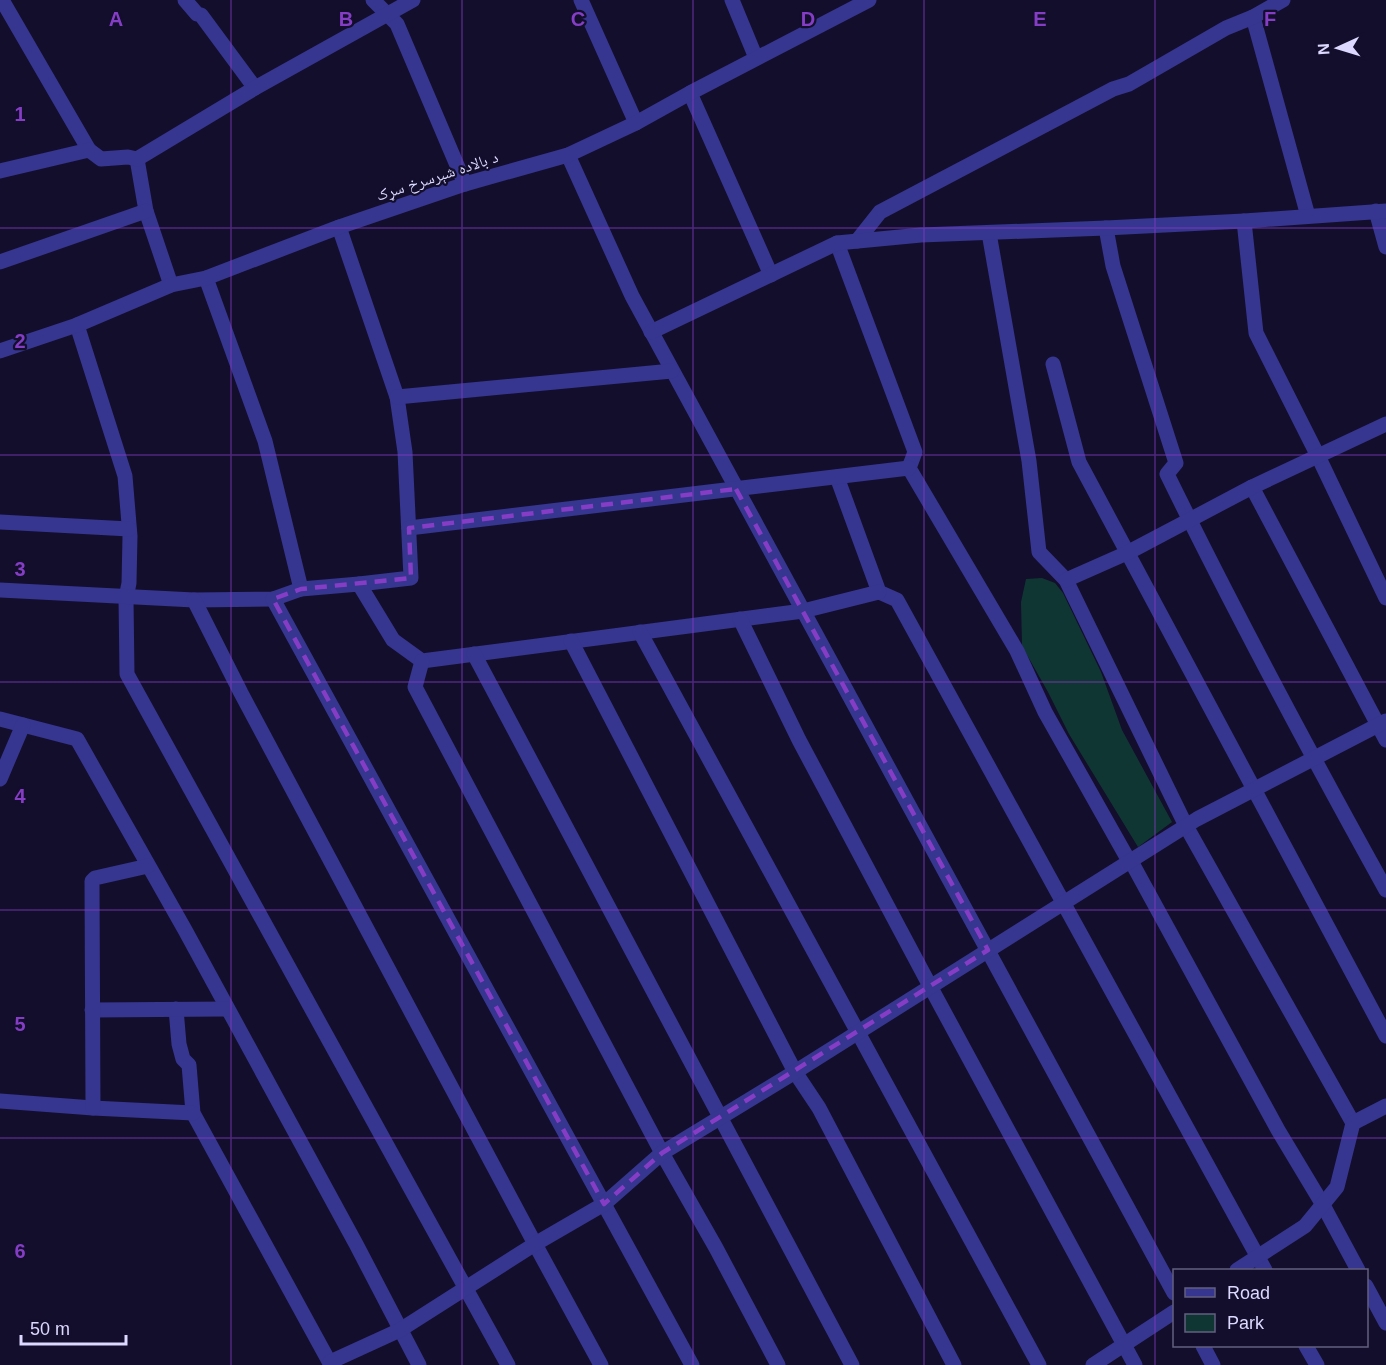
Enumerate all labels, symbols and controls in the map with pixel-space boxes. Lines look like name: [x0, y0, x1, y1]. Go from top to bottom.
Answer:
text: A: [109, 8, 123, 30]
text: B: [339, 8, 353, 30]
text: C: [571, 8, 585, 30]
text: D: [801, 8, 815, 30]
text: E: [1033, 8, 1047, 30]
text: F: [1264, 8, 1276, 30]
north arrow: [1308, 18, 1368, 78]
text: N: [1315, 43, 1332, 55]
text: 1: [14, 103, 26, 125]
street label: د بالاده شېرسرخ سړک: [374, 148, 501, 206]
text: 2: [14, 330, 26, 352]
text: 3: [14, 558, 26, 580]
text: 4: [14, 785, 26, 807]
text: 5: [14, 1013, 26, 1035]
text: 6: [14, 1240, 26, 1262]
legend: [1173, 1269, 1368, 1347]
text: Road: [1227, 1283, 1270, 1303]
scale bar: [21, 1308, 126, 1346]
text: Park: [1227, 1313, 1265, 1333]
text: 50 m: [30, 1319, 70, 1339]

